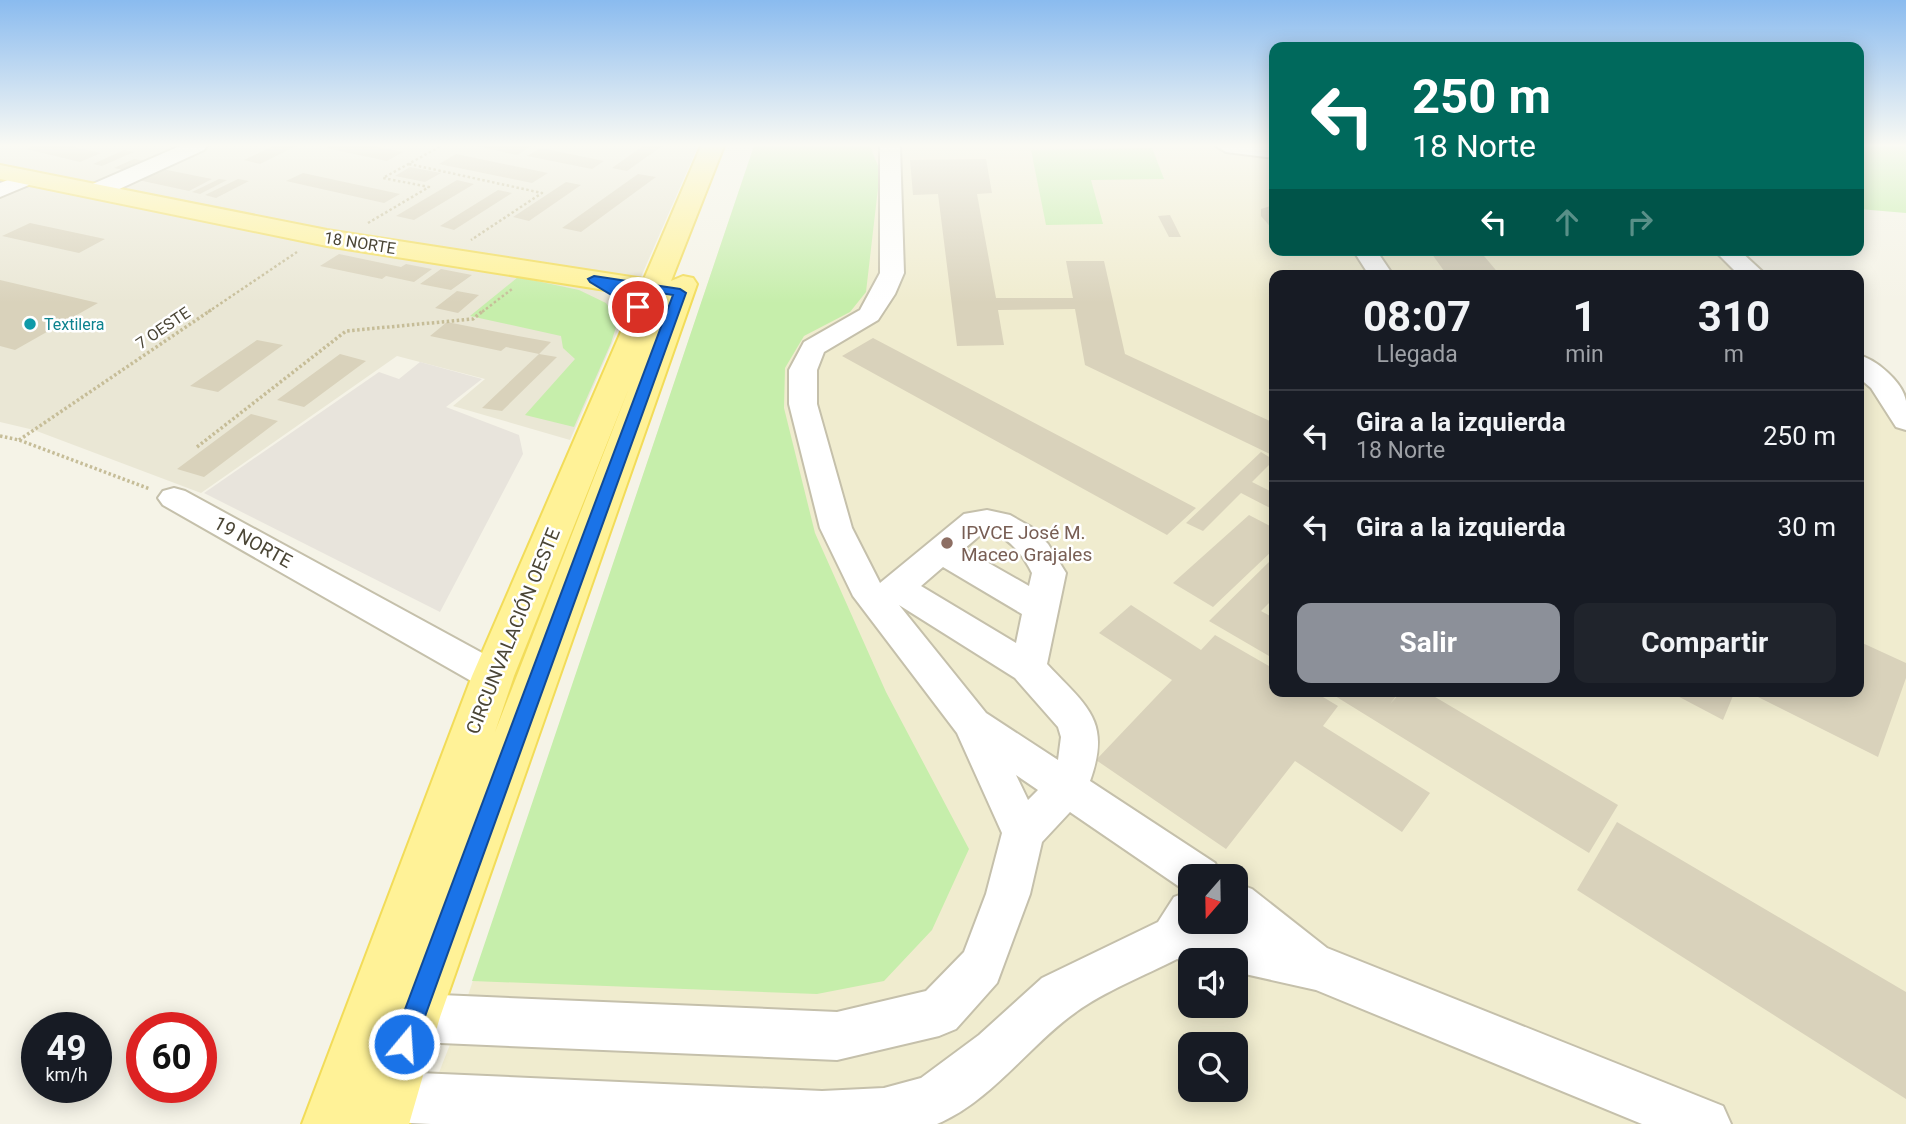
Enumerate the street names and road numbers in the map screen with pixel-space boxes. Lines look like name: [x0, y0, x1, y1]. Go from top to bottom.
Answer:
street label: 18 NORTE: [323, 228, 397, 258]
street label: 7 OESTE: [132, 303, 194, 353]
street label: 19 NORTE: [210, 511, 296, 573]
street label: CIRCUNVALACIÓN OESTE: [461, 524, 565, 737]

